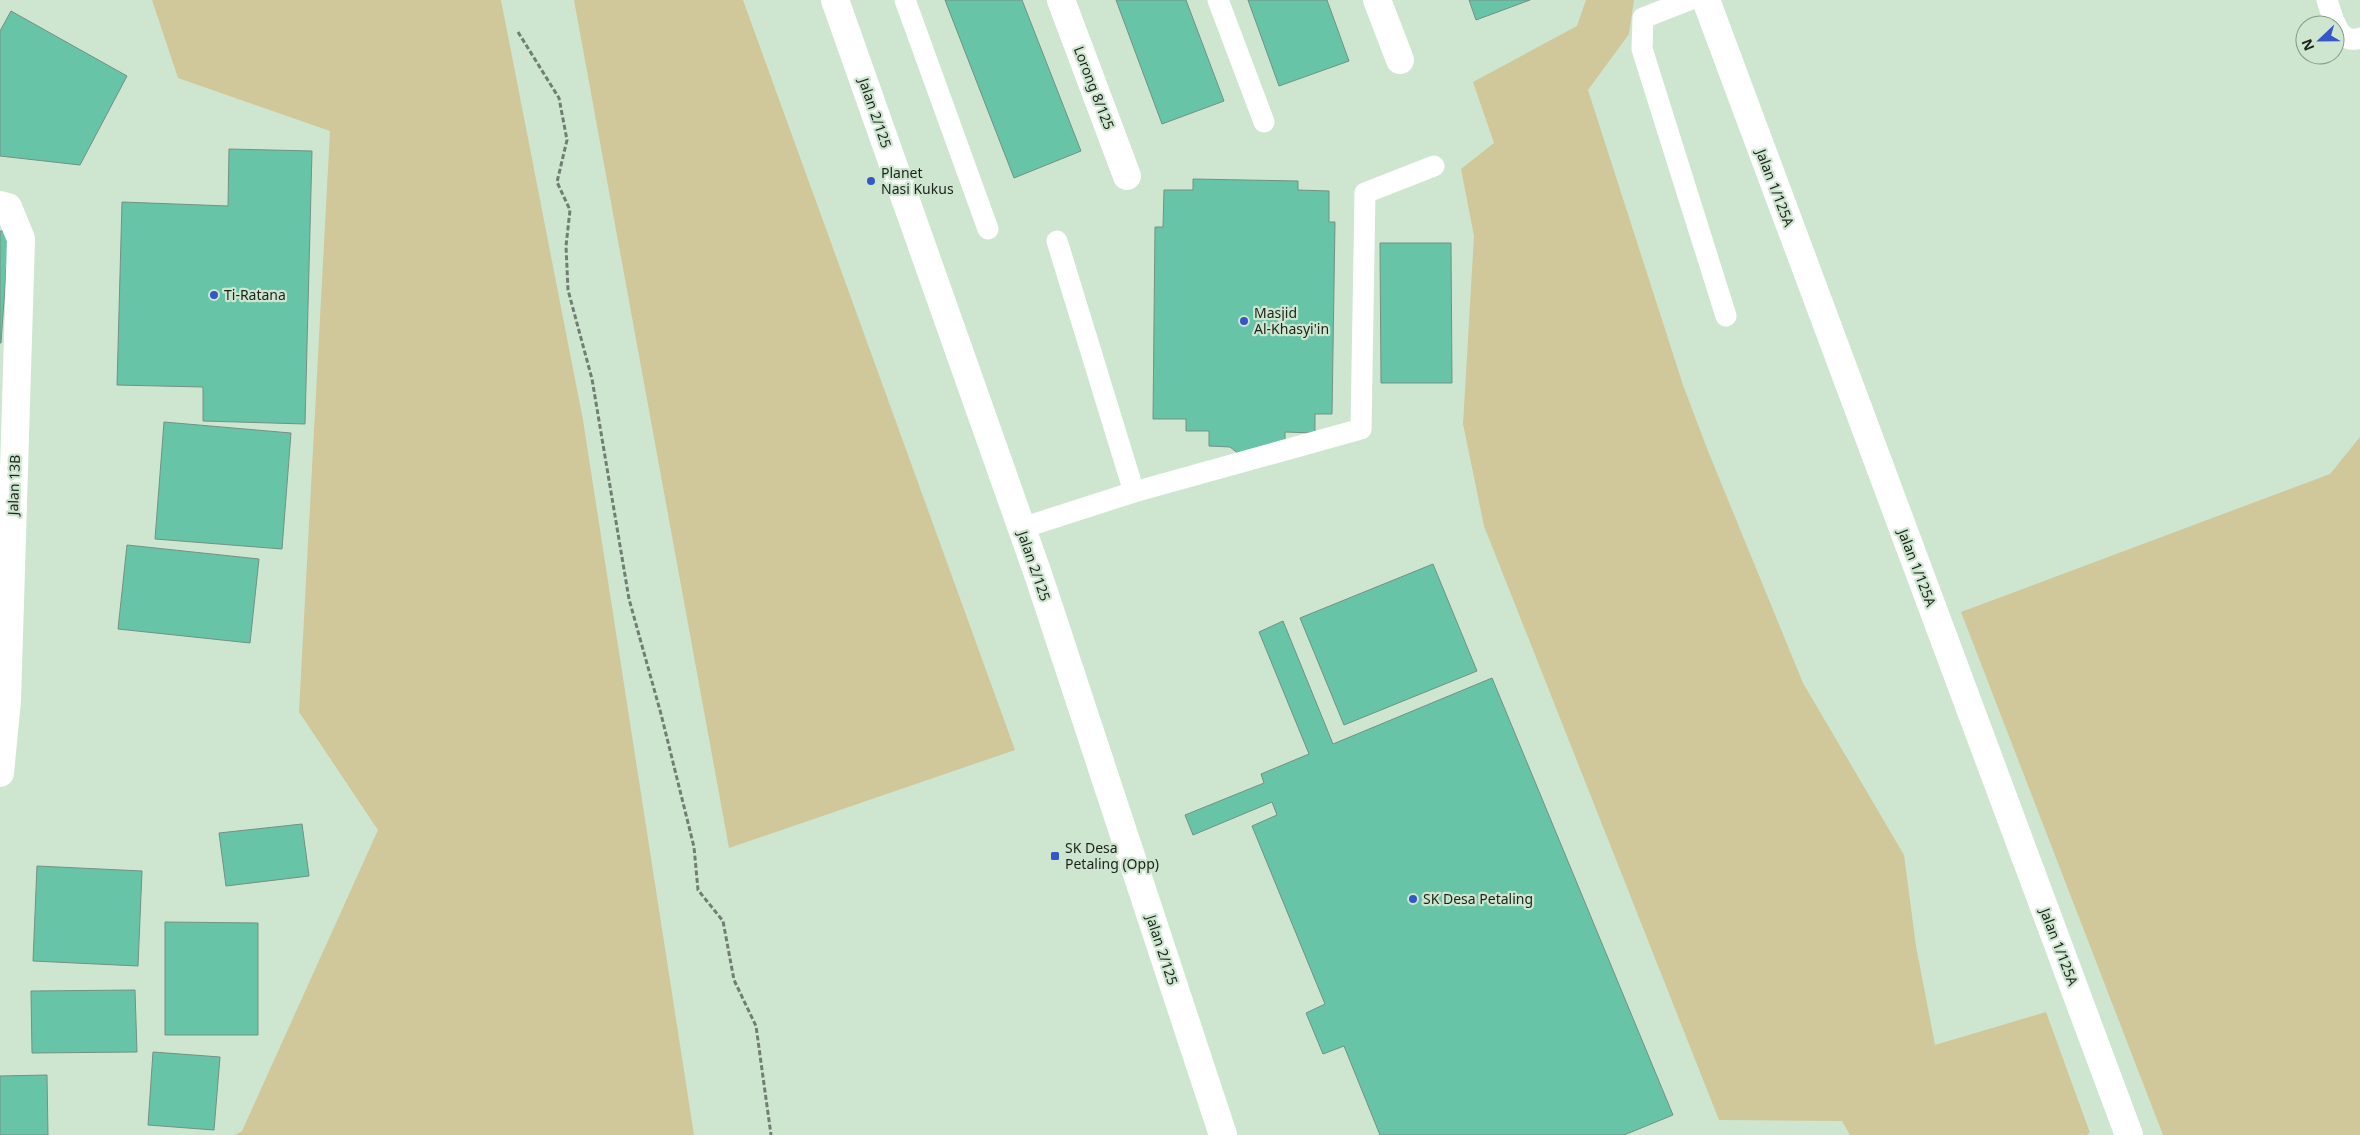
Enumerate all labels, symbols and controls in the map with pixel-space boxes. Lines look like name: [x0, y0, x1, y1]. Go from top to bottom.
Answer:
north arrow: [2295, 15, 2345, 65]
text: N: [2297, 36, 2318, 54]
street label: Lorong 8/125: [1070, 43, 1119, 132]
street label: Jalan 2/125: [854, 73, 896, 150]
street label: Jalan 1/125A: [1751, 144, 1799, 229]
place label: Planet Nasi Kukus: [881, 163, 954, 198]
marker: Planet Nasi Kukus: [865, 175, 877, 187]
place label: Ti-Ratana: [224, 285, 286, 304]
marker: Ti-Ratana: [208, 289, 220, 301]
place label: Masjid Al-Khasyi'in: [1254, 303, 1329, 338]
marker: Masjid Al-Khasyi'in: [1238, 315, 1250, 327]
street label: Jalan 13B: [3, 454, 24, 518]
street label: Jalan 1/125A: [1893, 524, 1941, 609]
street label: Jalan 2/125: [1013, 526, 1055, 603]
place label: SK Desa Petaling (Opp): [1065, 838, 1159, 873]
marker: SK Desa Petaling (Opp): [1049, 850, 1061, 862]
place label: SK Desa Petaling: [1423, 889, 1533, 908]
marker: SK Desa Petaling: [1407, 893, 1419, 905]
street label: Jalan 1/125A: [2035, 903, 2083, 988]
street label: Jalan 2/125: [1142, 910, 1183, 987]

